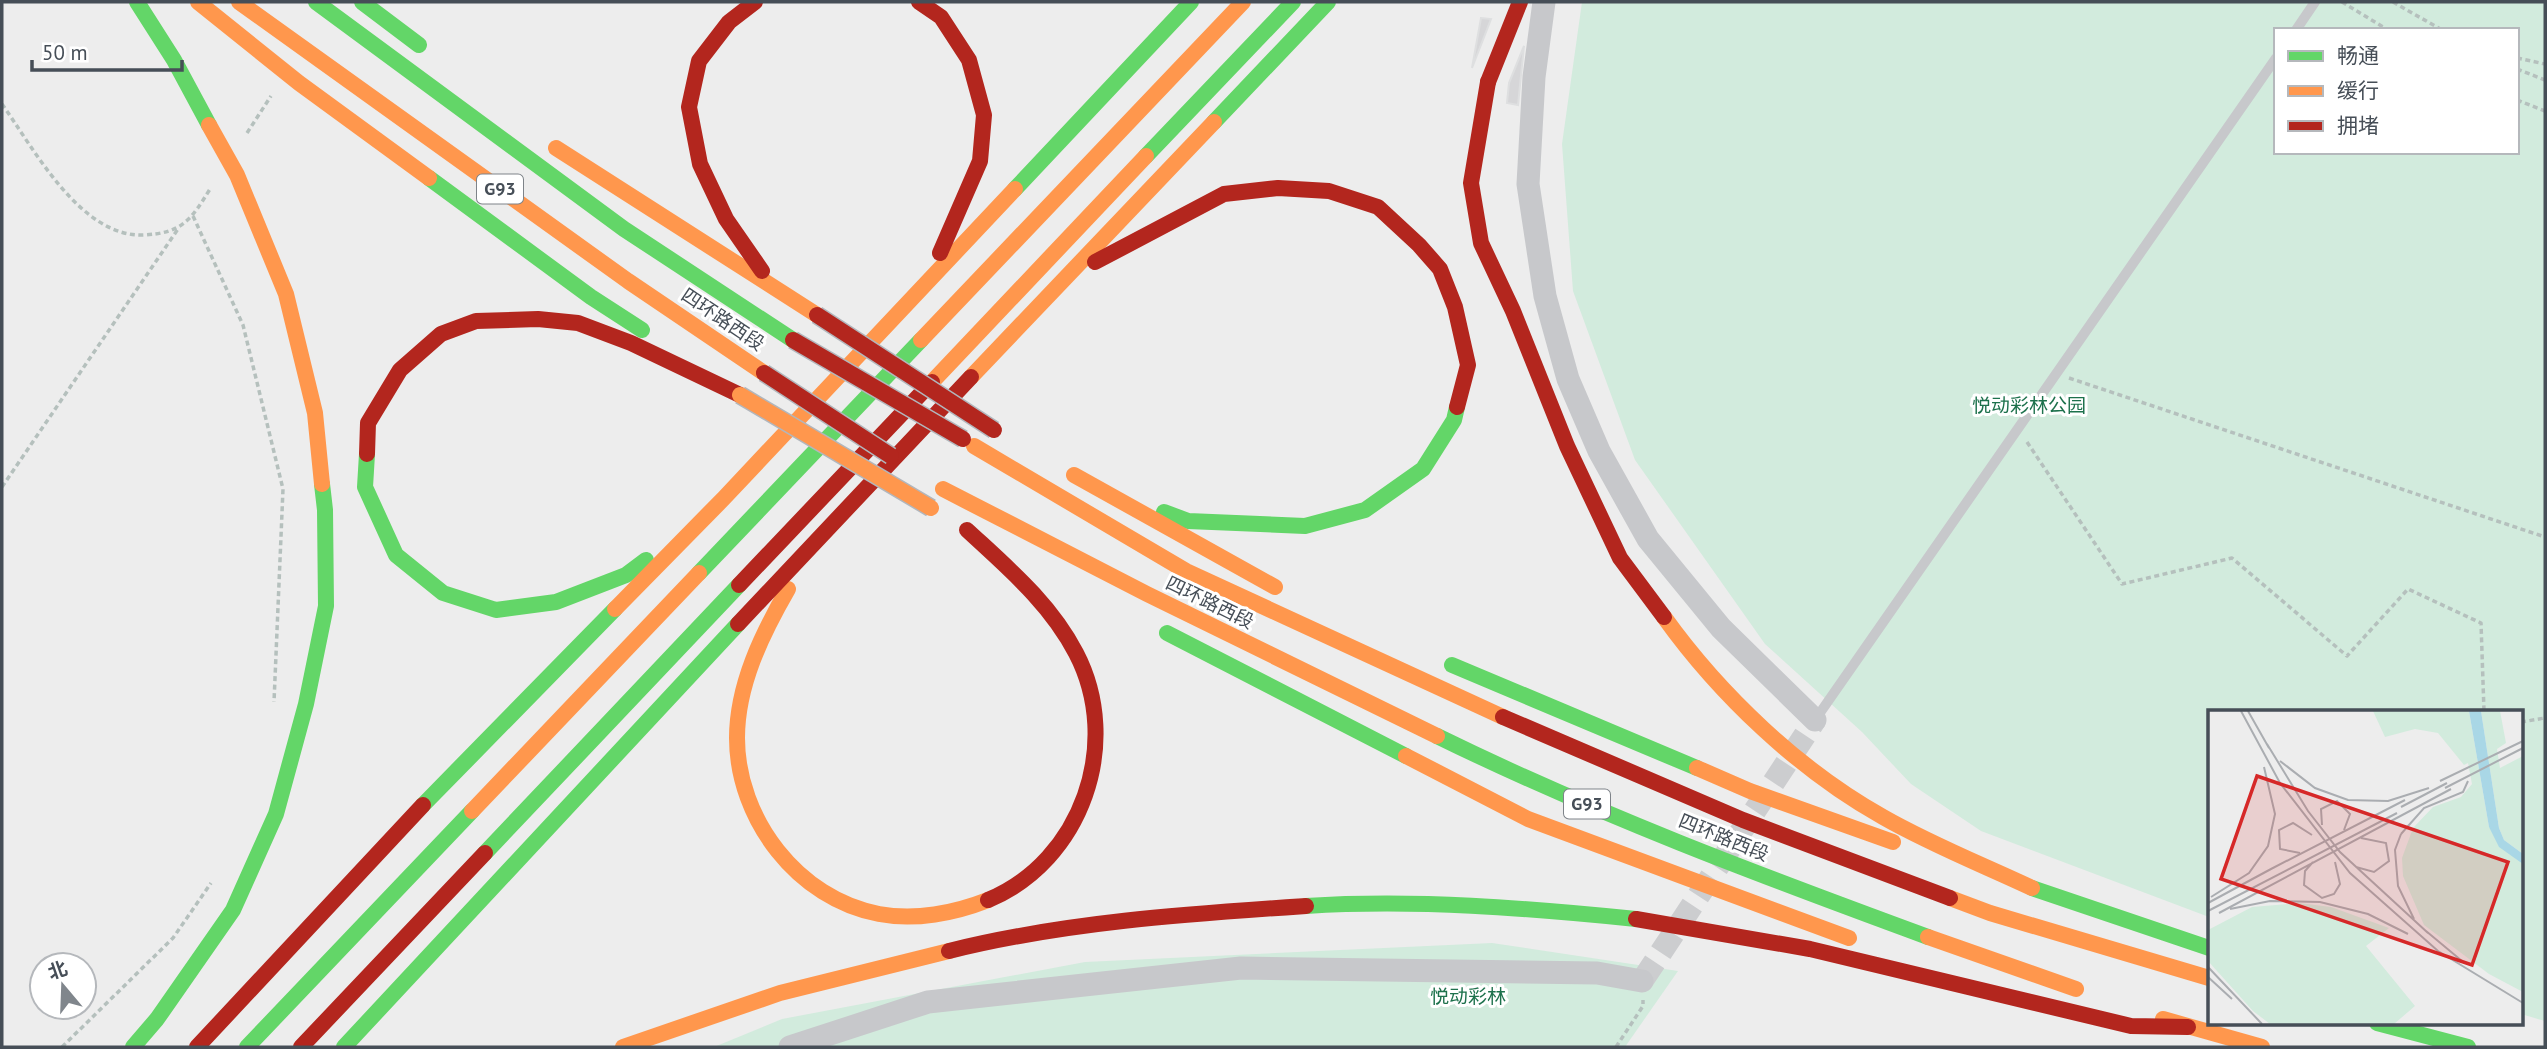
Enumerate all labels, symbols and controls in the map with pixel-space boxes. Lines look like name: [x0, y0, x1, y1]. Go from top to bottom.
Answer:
scale bar: [32, 28, 182, 72]
legend: [2274, 28, 2519, 154]
text: 50 m: [42, 39, 88, 66]
text: 畅通: [2337, 42, 2379, 69]
text: 缓行: [2337, 77, 2379, 104]
text: 拥堵: [2337, 112, 2379, 139]
road number: G93: [477, 174, 523, 204]
street label: 四环路西段: [677, 282, 769, 356]
park label: 悦动彩林公园: [1972, 393, 2086, 417]
street label: 四环路西段: [1162, 570, 1258, 634]
inset map: [2208, 710, 2522, 1024]
road number: G93: [1564, 790, 1610, 818]
street label: 四环路西段: [1675, 808, 1773, 866]
north arrow: [28, 951, 98, 1021]
text: 北: [45, 955, 70, 984]
park label: 悦动彩林: [1430, 984, 1506, 1008]

